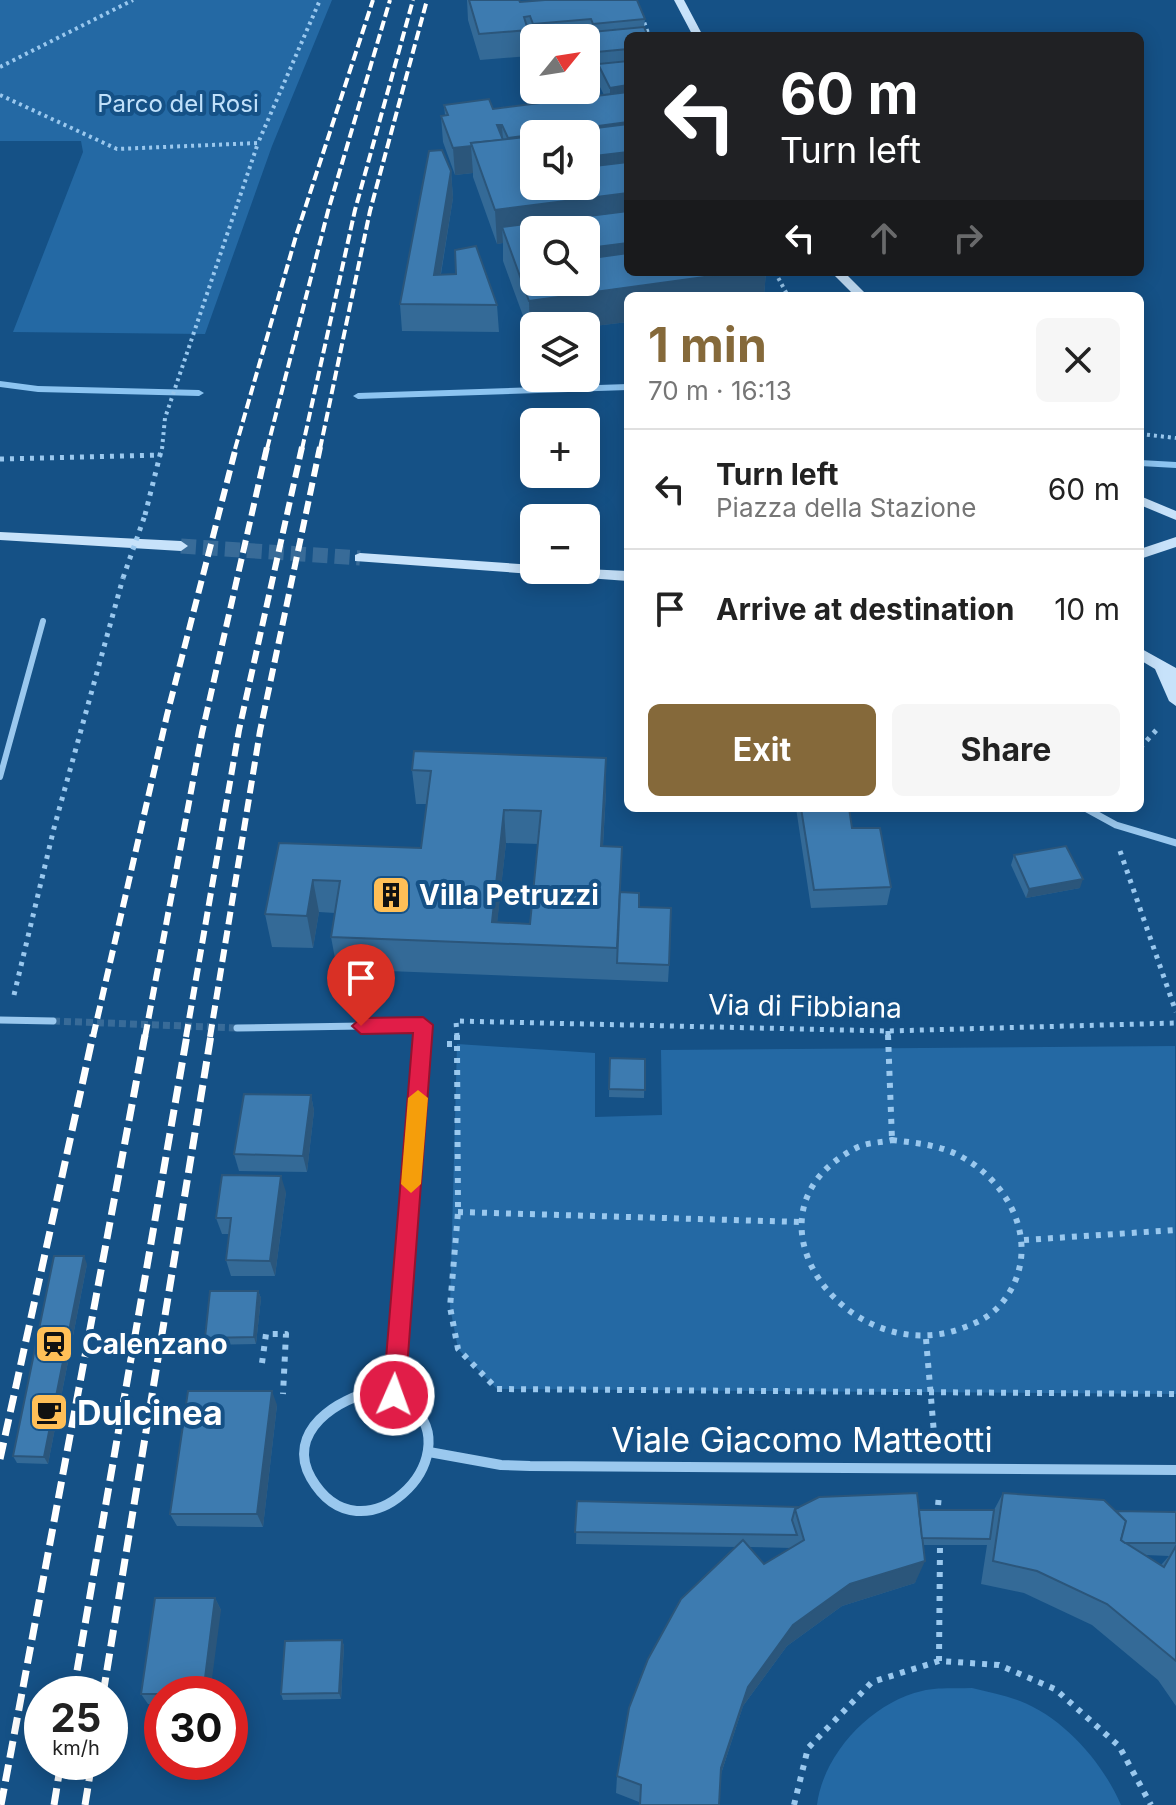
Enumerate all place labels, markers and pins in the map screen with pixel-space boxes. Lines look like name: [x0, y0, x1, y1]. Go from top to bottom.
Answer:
building icon: Villa Petruzzi: [370, 874, 412, 916]
place label: Villa Petruzzi: [419, 878, 599, 912]
pin: [327, 944, 395, 1026]
station icon: Calenzano: [33, 1323, 75, 1365]
place label: Calenzano: [82, 1327, 228, 1361]
cafe icon: Dulcinea: [28, 1391, 70, 1433]
place label: Dulcinea: [77, 1392, 223, 1433]

